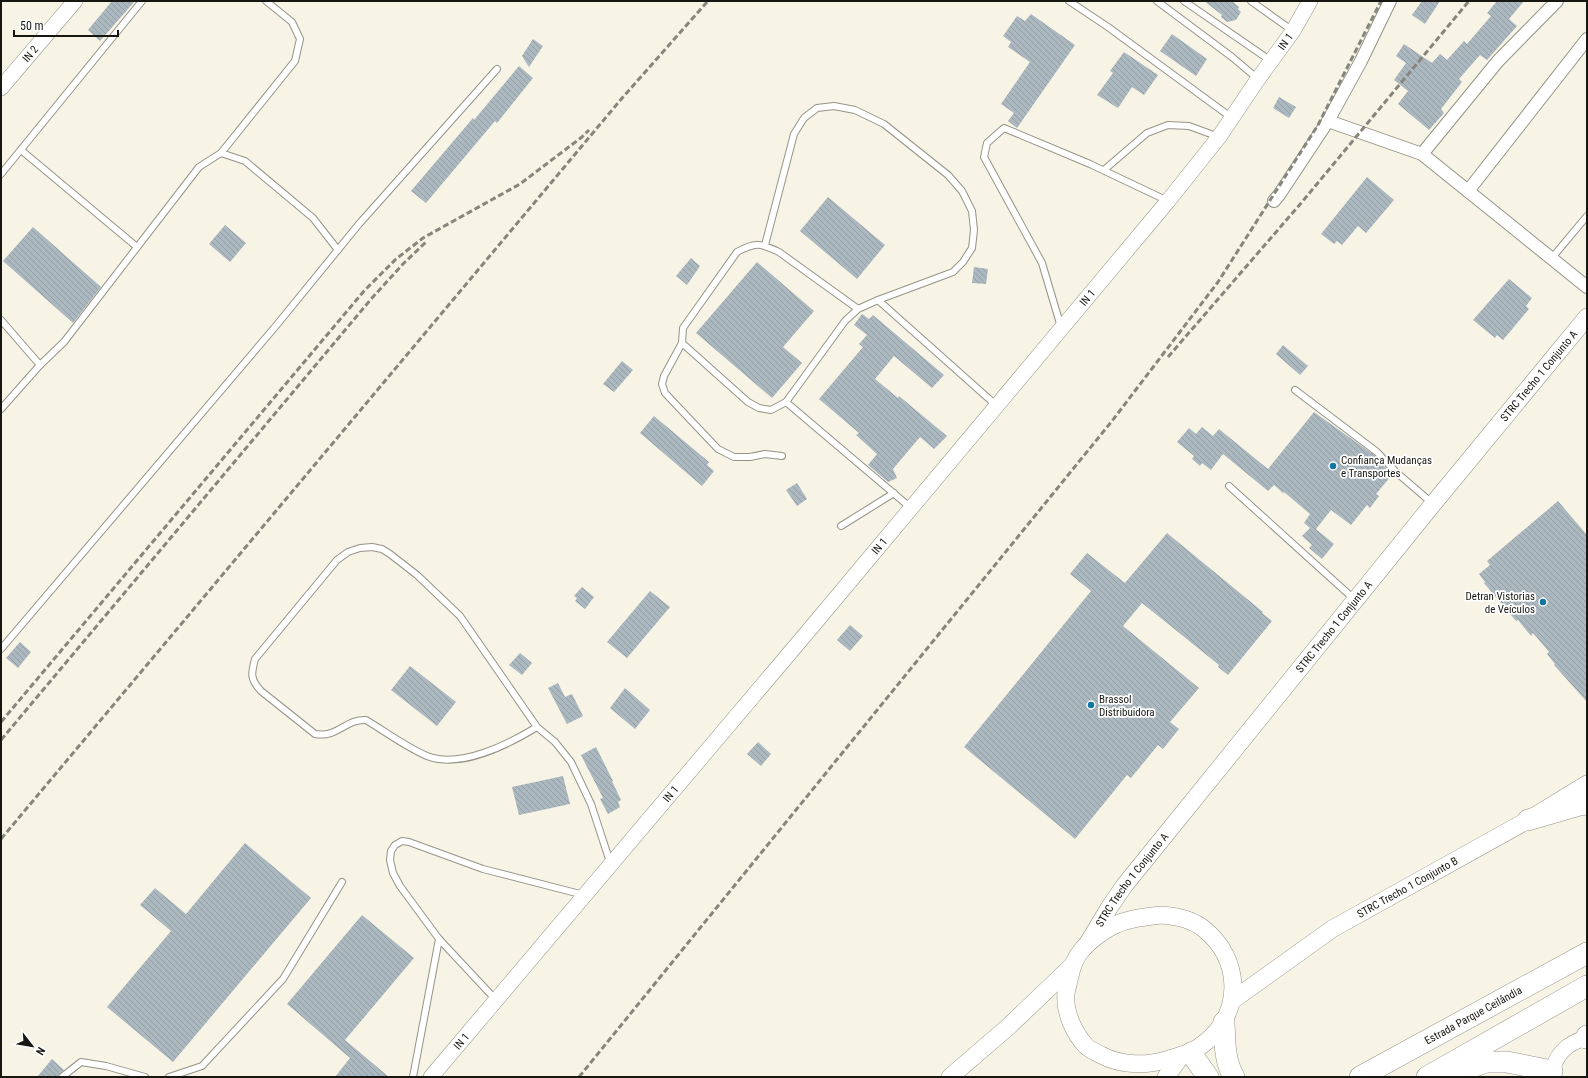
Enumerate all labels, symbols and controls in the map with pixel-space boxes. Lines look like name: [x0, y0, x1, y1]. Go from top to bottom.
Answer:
scale bar: [14, 12, 118, 38]
text: 50 m: [20, 19, 44, 33]
street label: IN 1: [1275, 31, 1296, 53]
street label: IN 2: [20, 43, 41, 65]
street label: IN 1: [1077, 287, 1098, 309]
street label: STRC Trecho 1 Conjunto A: [1498, 327, 1581, 424]
place label: Confiança Mudanças e Transportes: [1341, 454, 1432, 480]
marker: Confiança Mudanças e Transportes: [1328, 461, 1338, 471]
street label: IN 1: [869, 535, 890, 557]
street label: STRC Trecho 1 Conjunto A: [1293, 578, 1375, 675]
place label: Detran Vistorias de Veículos: [1466, 590, 1535, 616]
marker: Detran Vistorias de Veículos: [1538, 597, 1548, 607]
place label: Brassol Distribuidora: [1099, 693, 1155, 719]
marker: Brassol Distribuidora: [1086, 700, 1096, 710]
street label: IN 1: [660, 783, 682, 805]
street label: STRC Trecho 1 Conjunto A: [1093, 830, 1172, 929]
street label: STRC Trecho 1 Conjunto B: [1355, 854, 1460, 921]
street label: Estrada Parque Ceilândia: [1423, 984, 1524, 1047]
north arrow: [12, 1026, 52, 1066]
street label: IN 1: [451, 1031, 472, 1052]
text: N: [33, 1045, 47, 1057]

